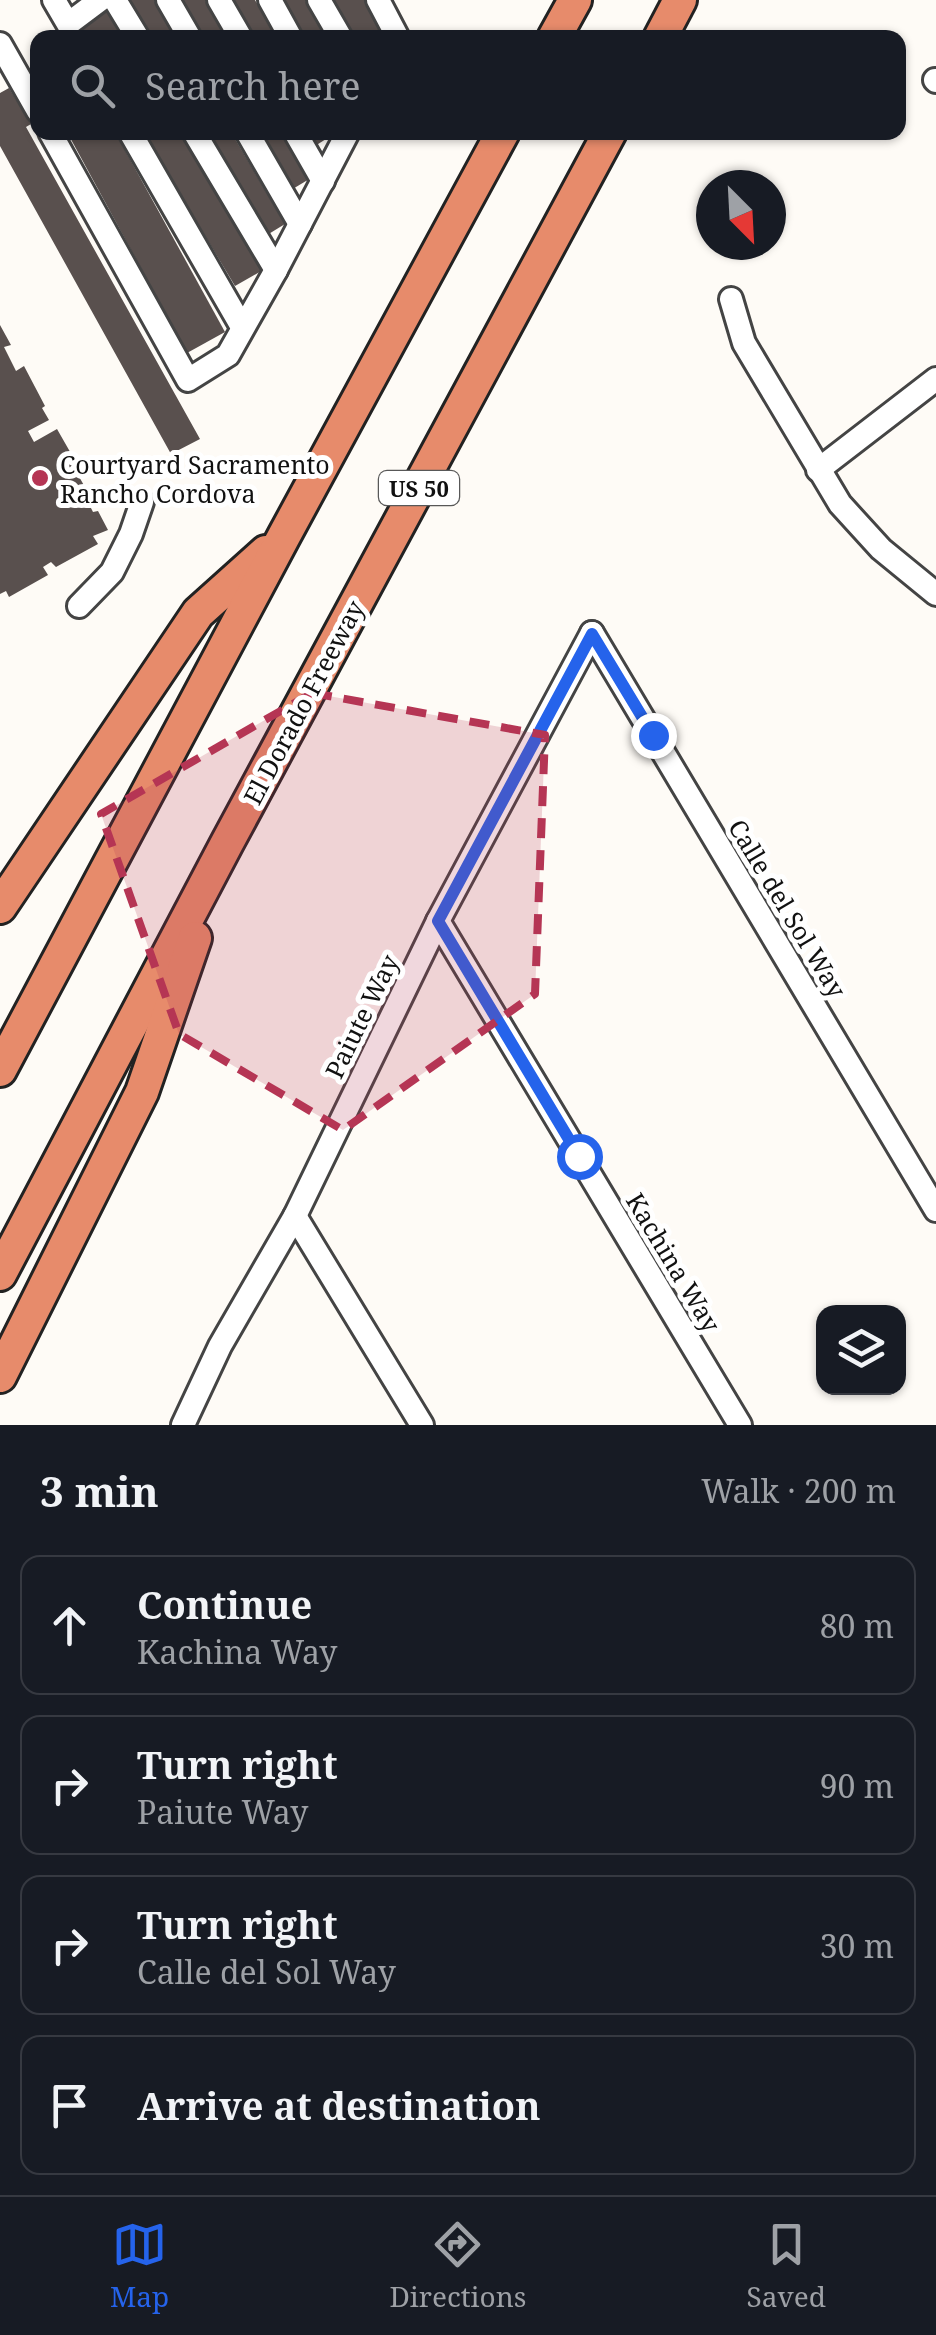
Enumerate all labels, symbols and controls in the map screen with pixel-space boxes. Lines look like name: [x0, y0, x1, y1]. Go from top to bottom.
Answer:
search box: [30, 30, 906, 140]
icon: search: [65, 58, 120, 113]
text: Search here: [145, 59, 361, 111]
north arrow: [696, 170, 786, 260]
place label: Courtyard Sacramento Rancho Cordova: [60, 447, 330, 510]
marker: Courtyard Sacramento Rancho Cordova: [29, 467, 51, 489]
road number: US 50: [379, 471, 459, 505]
street label: El Dorado Freeway: [235, 593, 372, 810]
route end: [631, 713, 677, 759]
street label: Calle del Sol Way: [721, 813, 855, 1004]
street label: Paiute Way: [316, 948, 406, 1084]
route start: [557, 1134, 603, 1180]
street label: Kachina Way: [619, 1186, 729, 1339]
map controls: [816, 1305, 906, 1395]
button: layers: [816, 1305, 906, 1395]
text: 3 min: [40, 1462, 159, 1519]
text: Walk · 200 m: [701, 1469, 896, 1512]
text: Continue: [137, 1578, 312, 1630]
icon: ahead: [42, 1598, 97, 1653]
text: 80 m: [820, 1604, 894, 1647]
text: Kachina Way: [137, 1630, 337, 1673]
text: Turn right: [137, 1738, 338, 1790]
icon: right: [42, 1758, 97, 1813]
text: 90 m: [820, 1764, 894, 1807]
text: Paiute Way: [137, 1790, 308, 1833]
text: Turn right: [137, 1898, 338, 1950]
icon: right: [42, 1918, 97, 1973]
text: 30 m: [820, 1924, 894, 1967]
text: Calle del Sol Way: [137, 1950, 396, 1993]
icon: arrive: [42, 2078, 97, 2133]
text: Arrive at destination: [137, 2079, 541, 2131]
tab: Map: [110, 2217, 169, 2315]
tab: Directions: [389, 2217, 526, 2315]
tab: Saved: [747, 2217, 826, 2315]

